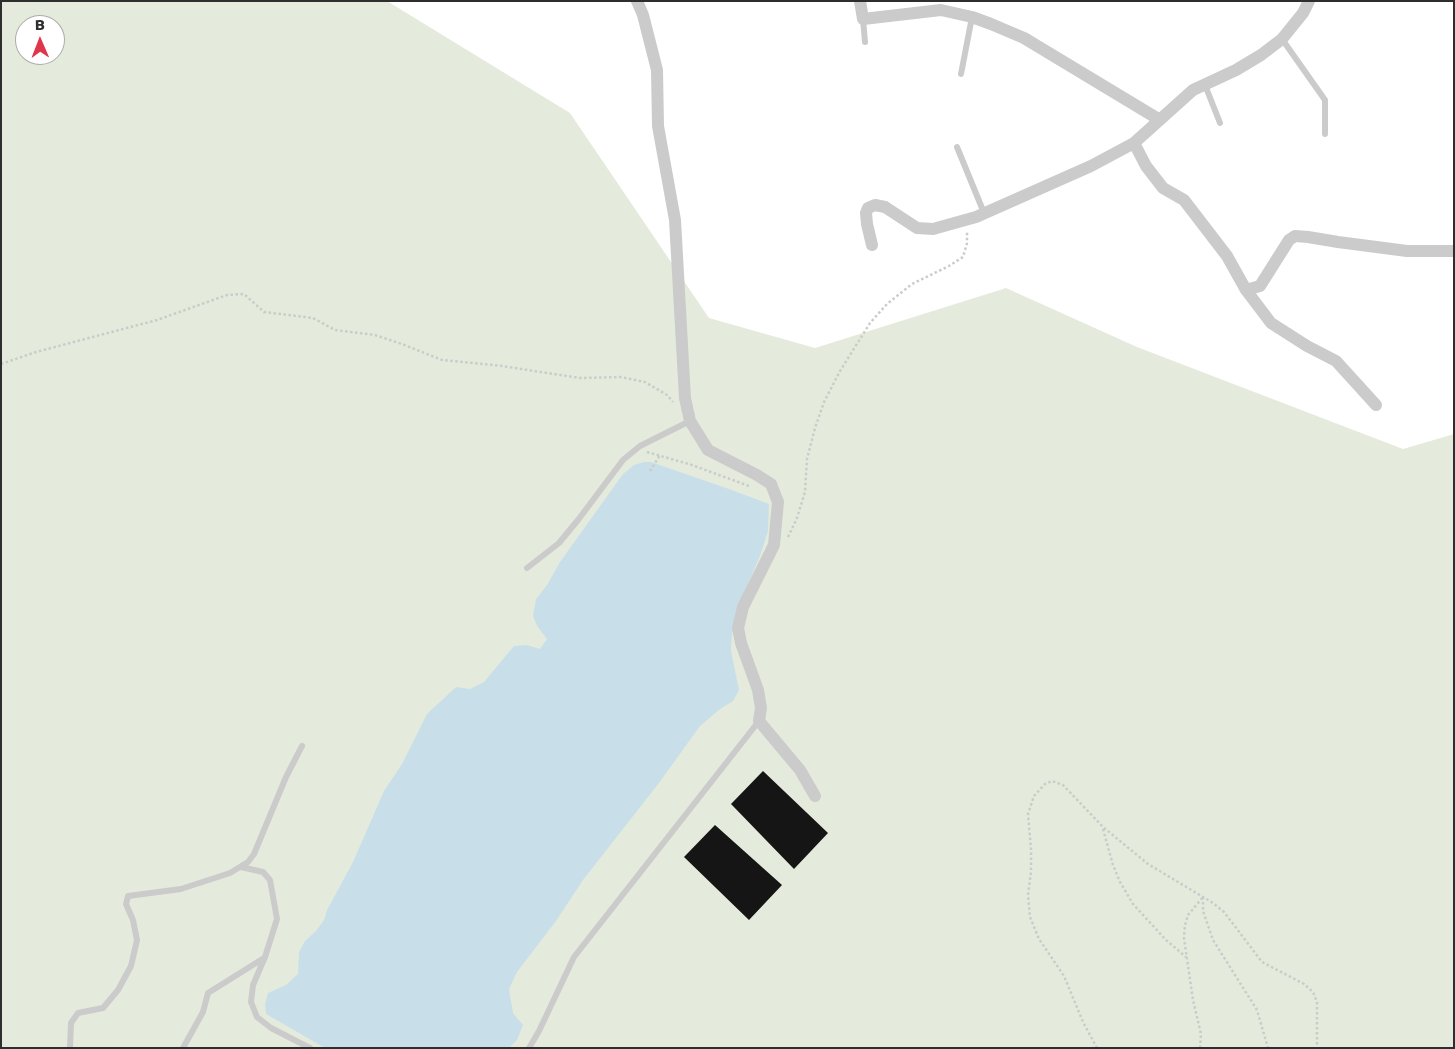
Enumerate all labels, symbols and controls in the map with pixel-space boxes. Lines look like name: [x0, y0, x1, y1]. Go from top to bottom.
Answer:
north arrow: [15, 15, 65, 65]
text: B: [35, 17, 45, 34]

